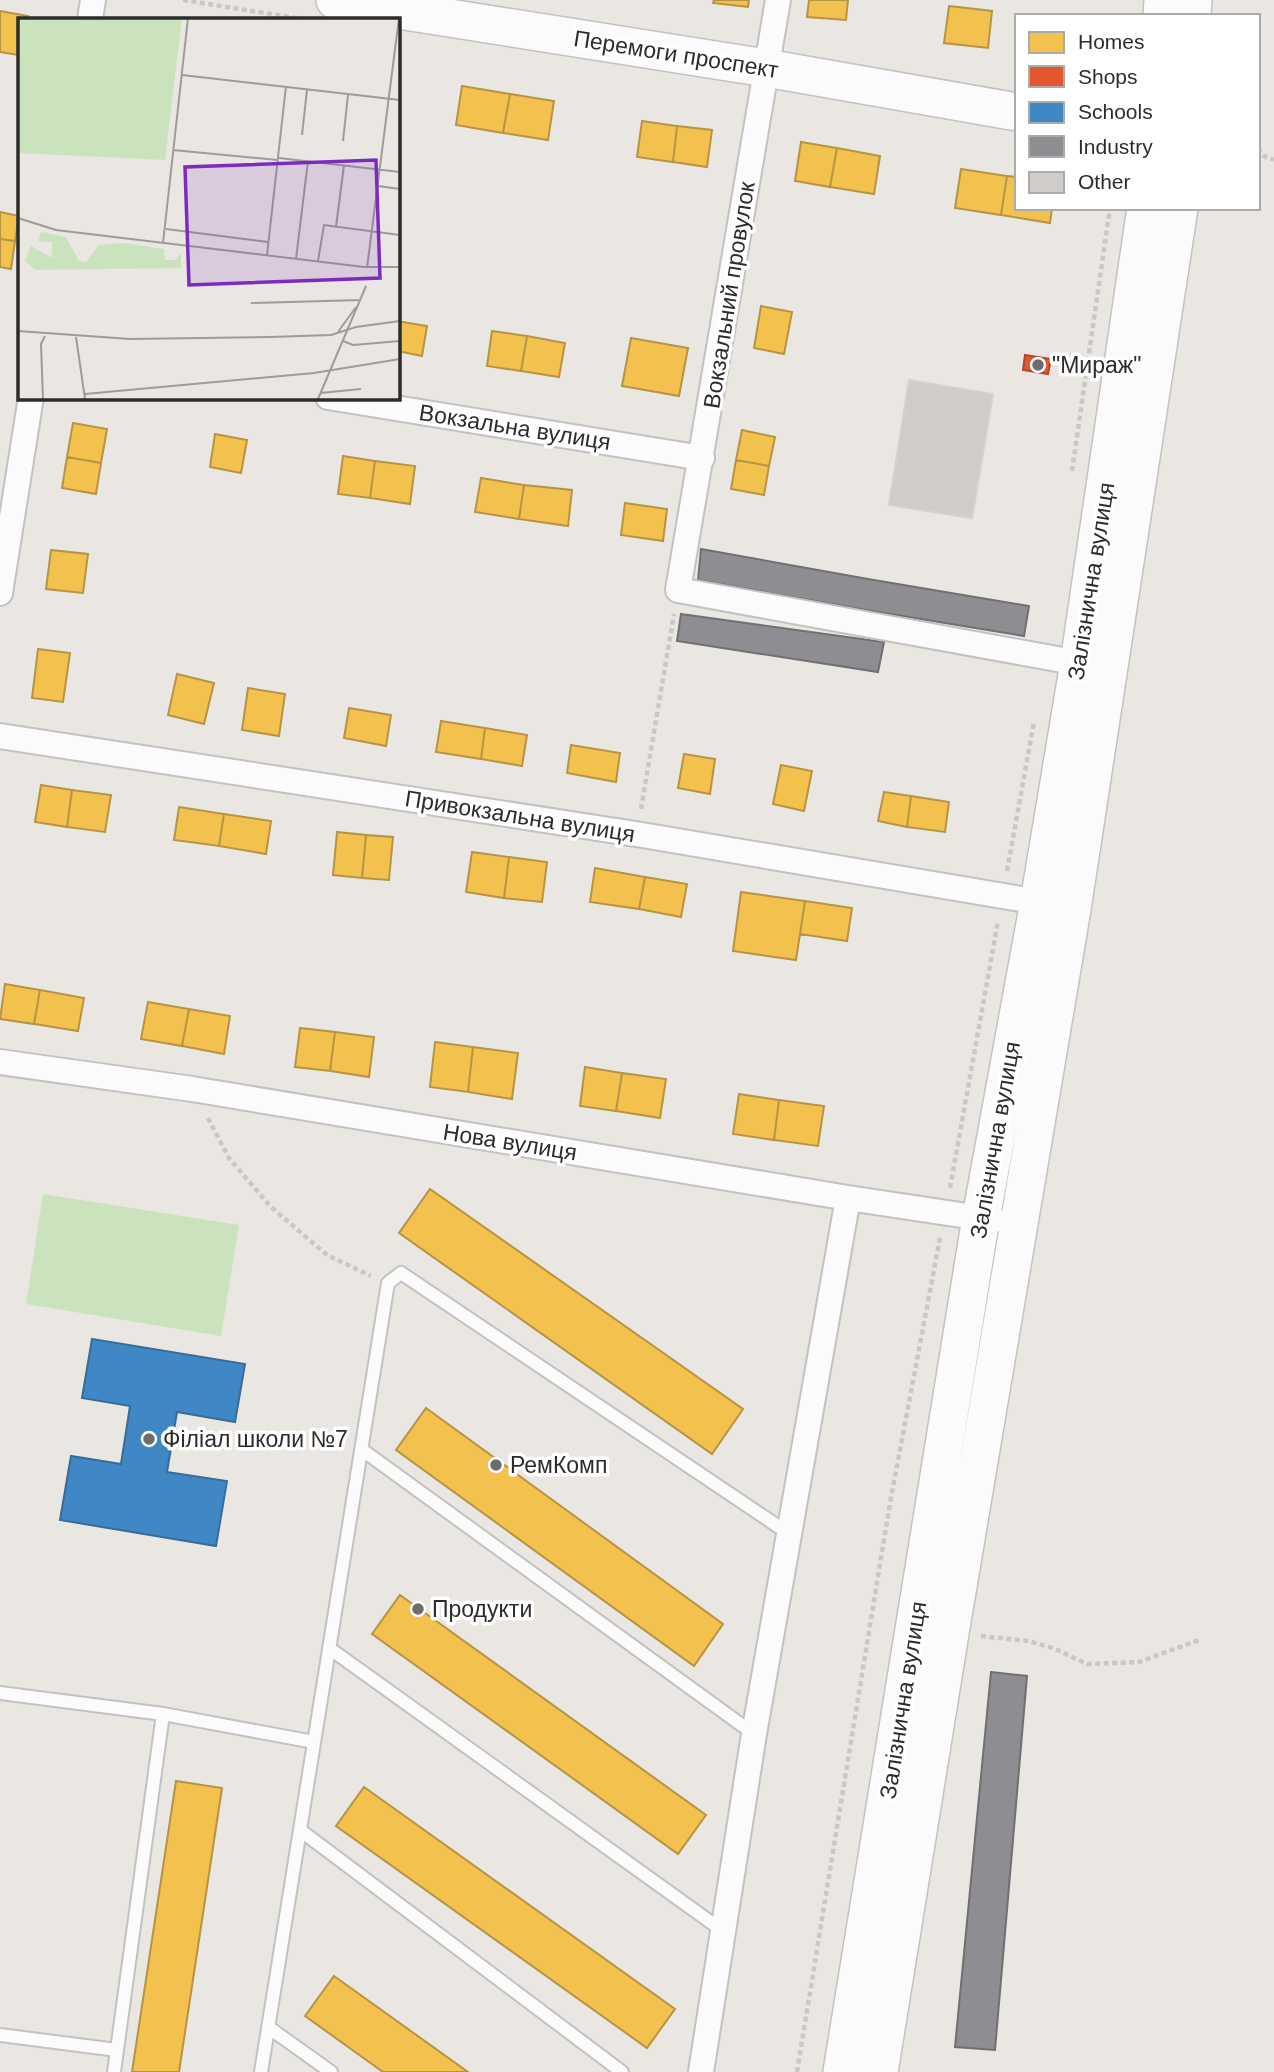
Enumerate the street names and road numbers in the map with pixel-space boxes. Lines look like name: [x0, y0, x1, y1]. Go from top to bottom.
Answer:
street label: Перемоги проспект: [572, 25, 781, 83]
street label: Вокзальний провулок: [698, 179, 760, 410]
street label: Вокзальна вулиця: [417, 399, 613, 455]
street label: Залізнична вулиця: [1063, 480, 1119, 682]
street label: Привокзальна вулиця: [403, 785, 637, 847]
street label: Залізнична вулиця: [965, 1039, 1025, 1241]
street label: Нова вулиця: [441, 1119, 579, 1165]
street label: Залізнична вулиця: [875, 1599, 931, 1801]

